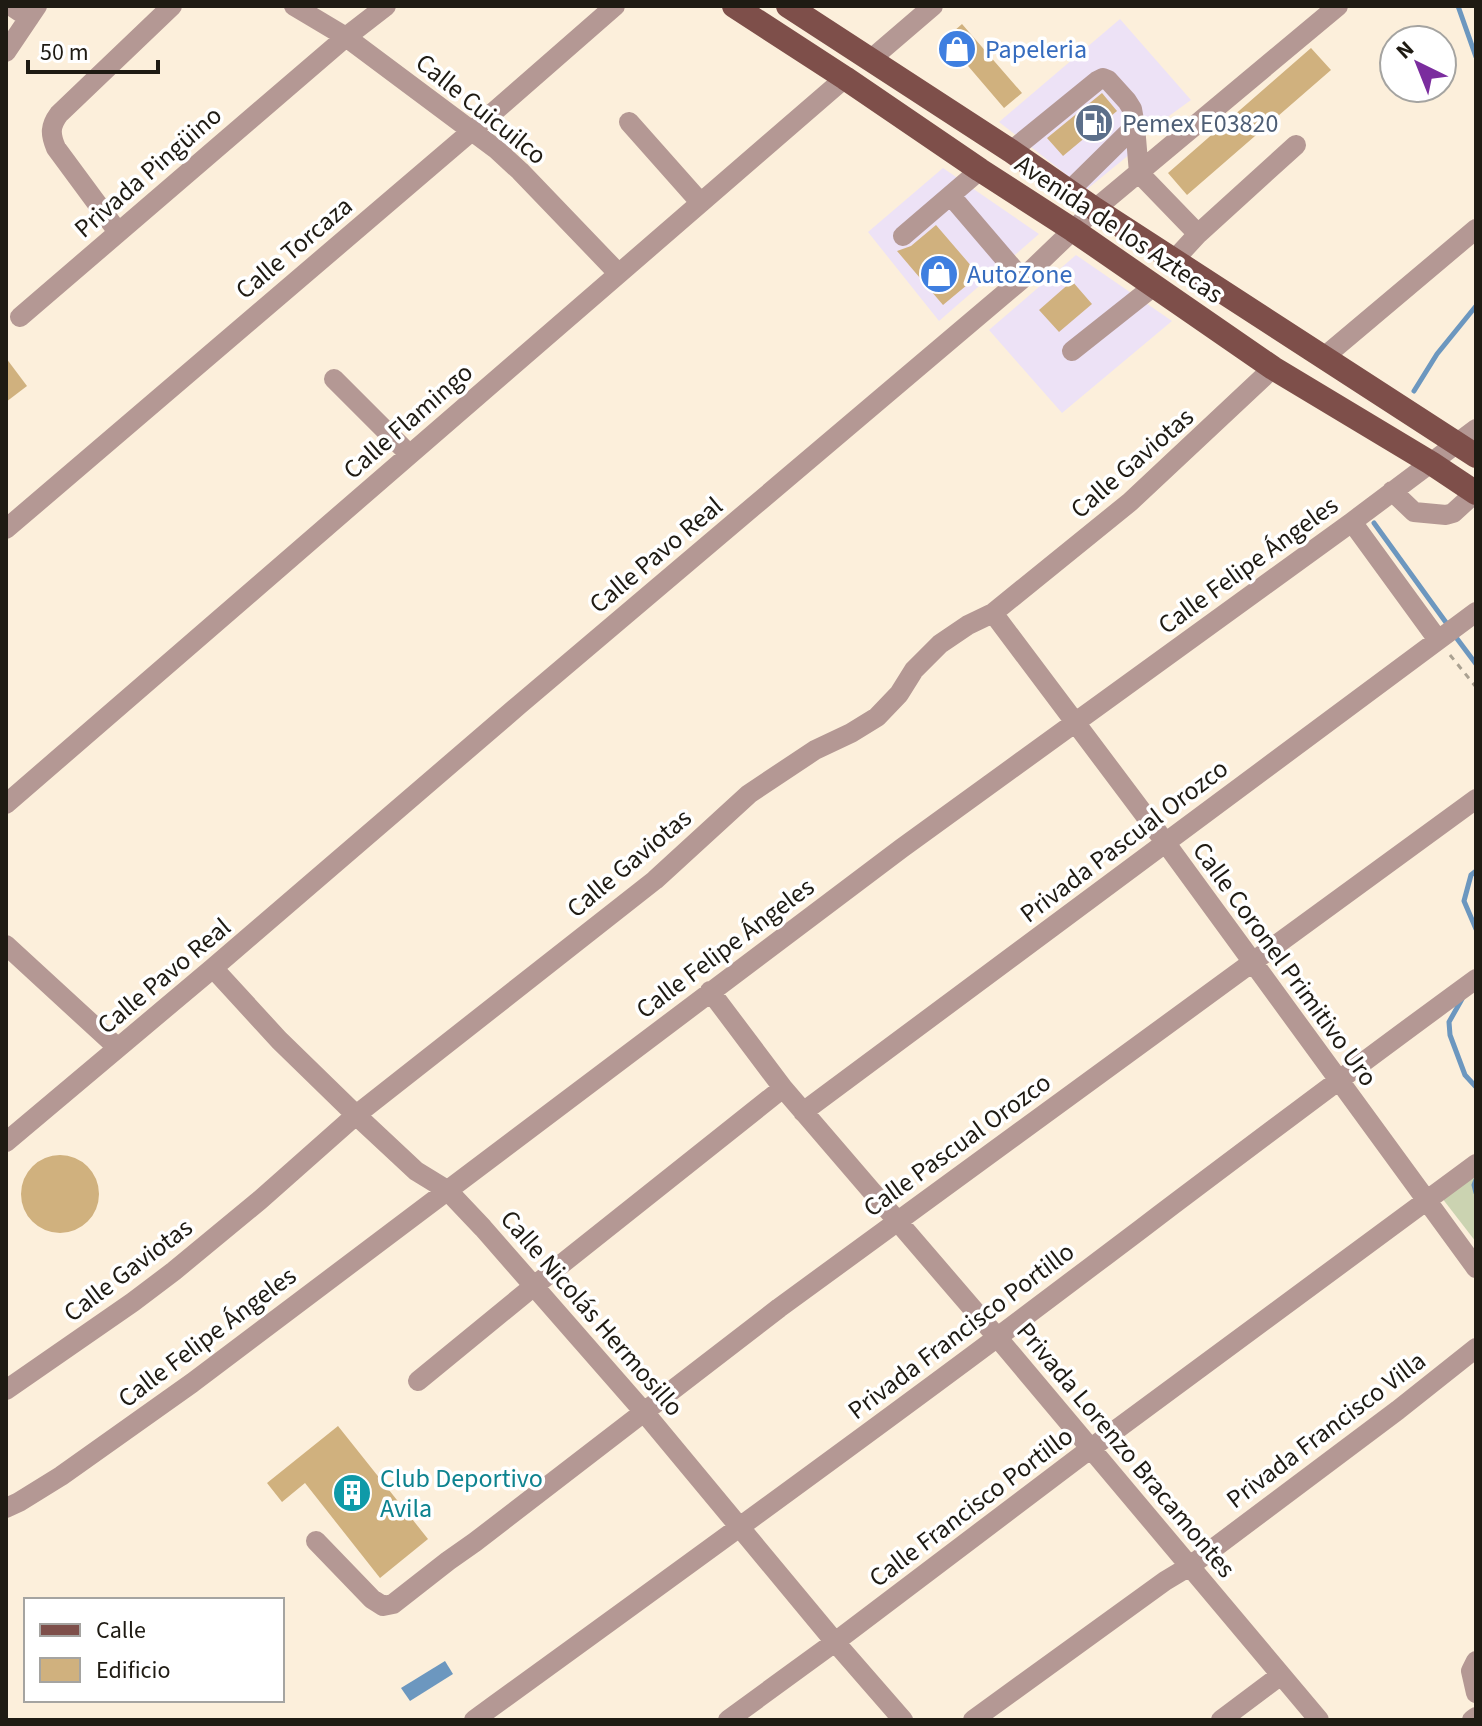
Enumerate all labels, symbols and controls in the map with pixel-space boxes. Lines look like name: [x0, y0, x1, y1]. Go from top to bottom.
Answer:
scale bar: [28, 24, 158, 74]
north arrow: [1378, 24, 1458, 104]
shop icon: Papeleria: [936, 28, 978, 70]
place label: Papeleria: [985, 31, 1087, 68]
text: N: [1389, 33, 1421, 67]
text: 50 m: [40, 35, 89, 70]
street label: Calle Cuicuilco: [408, 45, 554, 173]
street label: Privada Pingüino: [66, 97, 230, 247]
fuel station icon: Pemex E03820: [1073, 102, 1115, 144]
place label: Pemex E03820: [1122, 105, 1278, 142]
street label: Avenida de los Aztecas: [1008, 146, 1230, 313]
street label: Calle Torcaza: [227, 188, 361, 308]
shop icon: AutoZone: [918, 253, 960, 295]
place label: AutoZone: [967, 256, 1072, 293]
street label: Calle Flamingo: [335, 354, 481, 488]
street label: Calle Gaviotas: [1062, 399, 1202, 527]
street label: Calle Felipe Ángeles: [1150, 487, 1346, 643]
street label: Calle Pavo Real: [581, 488, 731, 622]
street label: Privada Pascual Orozco: [1012, 750, 1236, 932]
street label: Calle Gaviotas: [559, 800, 700, 926]
street label: Calle Coronel Primitivo Uro: [1184, 834, 1386, 1094]
street label: Calle Felipe Ángeles: [628, 869, 822, 1027]
street label: Calle Pavo Real: [89, 909, 239, 1043]
street label: Calle Pascual Orozco: [856, 1064, 1058, 1226]
street label: Calle Nicolás Hermosillo: [492, 1202, 692, 1424]
street label: Calle Gaviotas: [56, 1209, 200, 1331]
street label: Privada Francisco Portillo: [840, 1233, 1082, 1429]
street label: Calle Felipe Ángeles: [110, 1258, 304, 1416]
street label: Privada Lorenzo Bracamontes: [1008, 1314, 1244, 1586]
street label: Privada Francisco Villa: [1218, 1343, 1434, 1517]
street label: Calle Francisco Portillo: [861, 1418, 1081, 1596]
place label: Club Deportivo Avila: [380, 1460, 543, 1527]
building icon: Club Deportivo Avila: [331, 1472, 373, 1514]
legend: [24, 1598, 284, 1702]
text: Calle: [96, 1613, 146, 1648]
text: Edificio: [96, 1653, 170, 1688]

